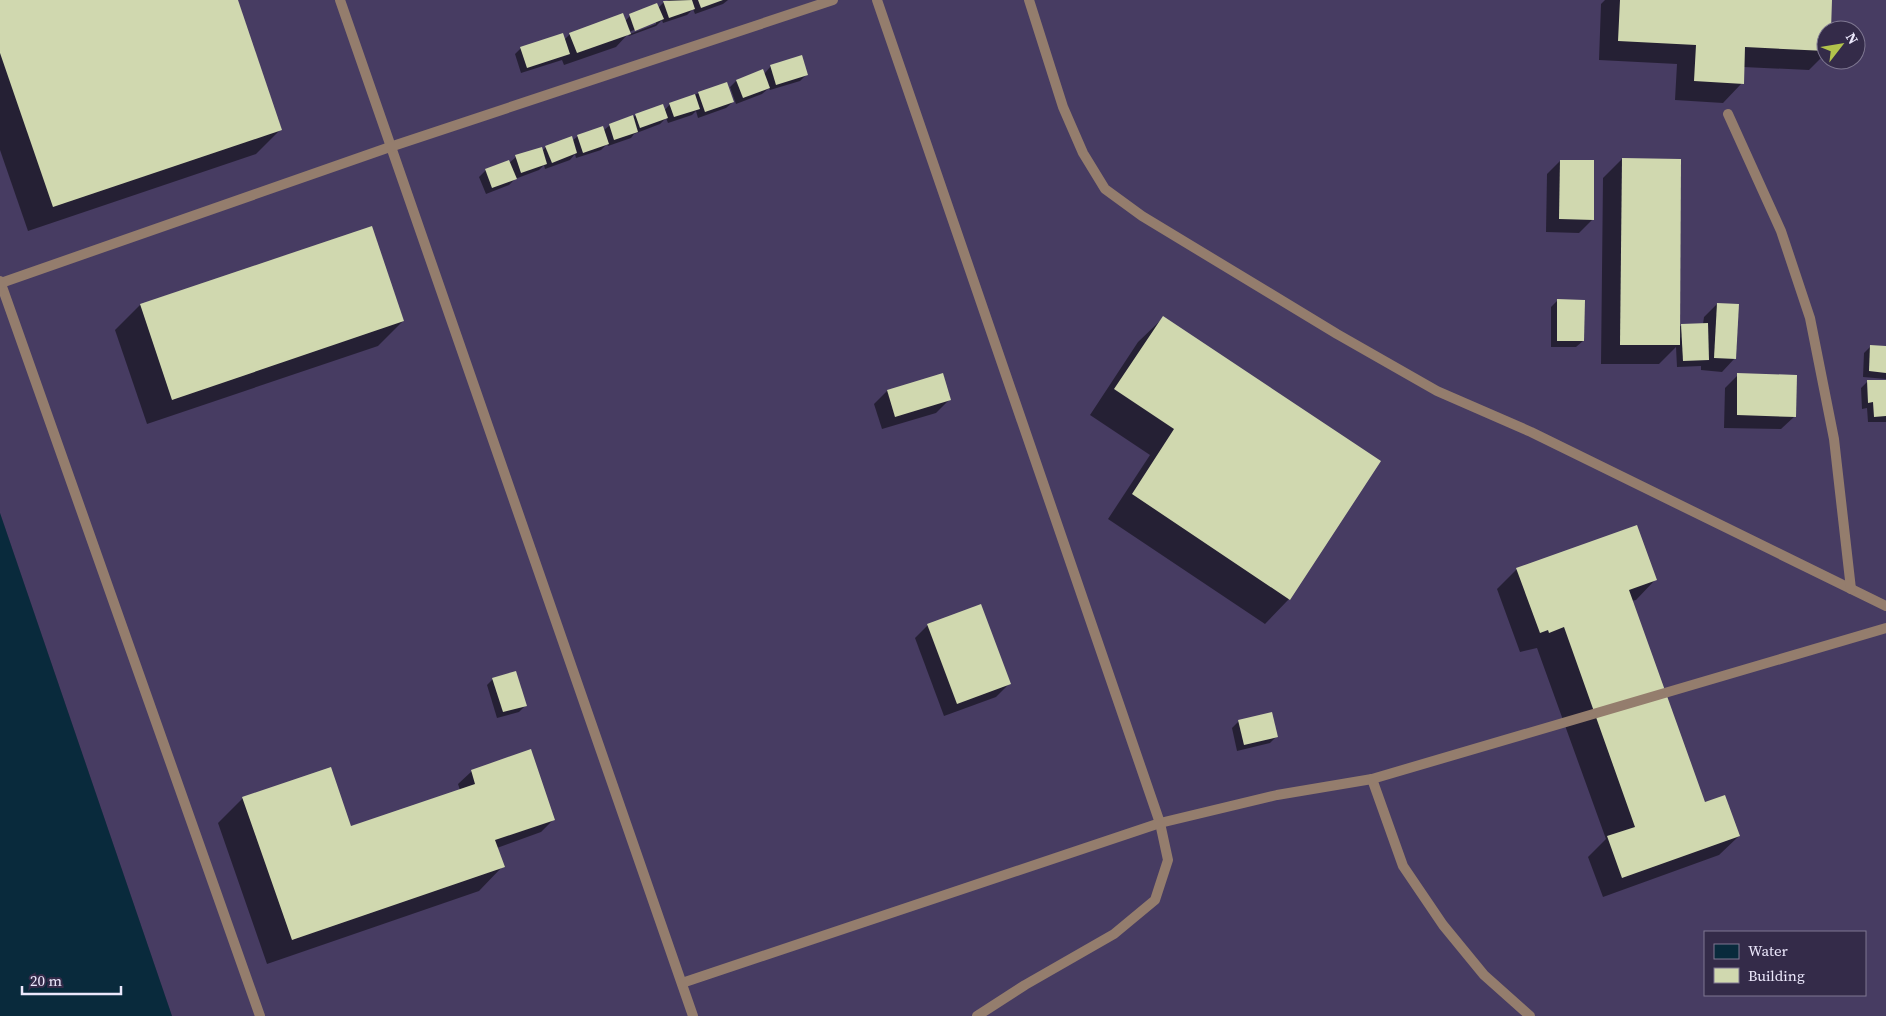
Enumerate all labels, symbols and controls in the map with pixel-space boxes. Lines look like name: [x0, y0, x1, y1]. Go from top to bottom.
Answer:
north arrow: [1816, 20, 1866, 70]
text: N: [1841, 29, 1863, 48]
legend: [1704, 931, 1866, 996]
text: Water: [1748, 940, 1789, 961]
scale bar: [22, 964, 121, 996]
text: Building: [1748, 965, 1805, 986]
text: 20 m: [30, 970, 62, 991]

